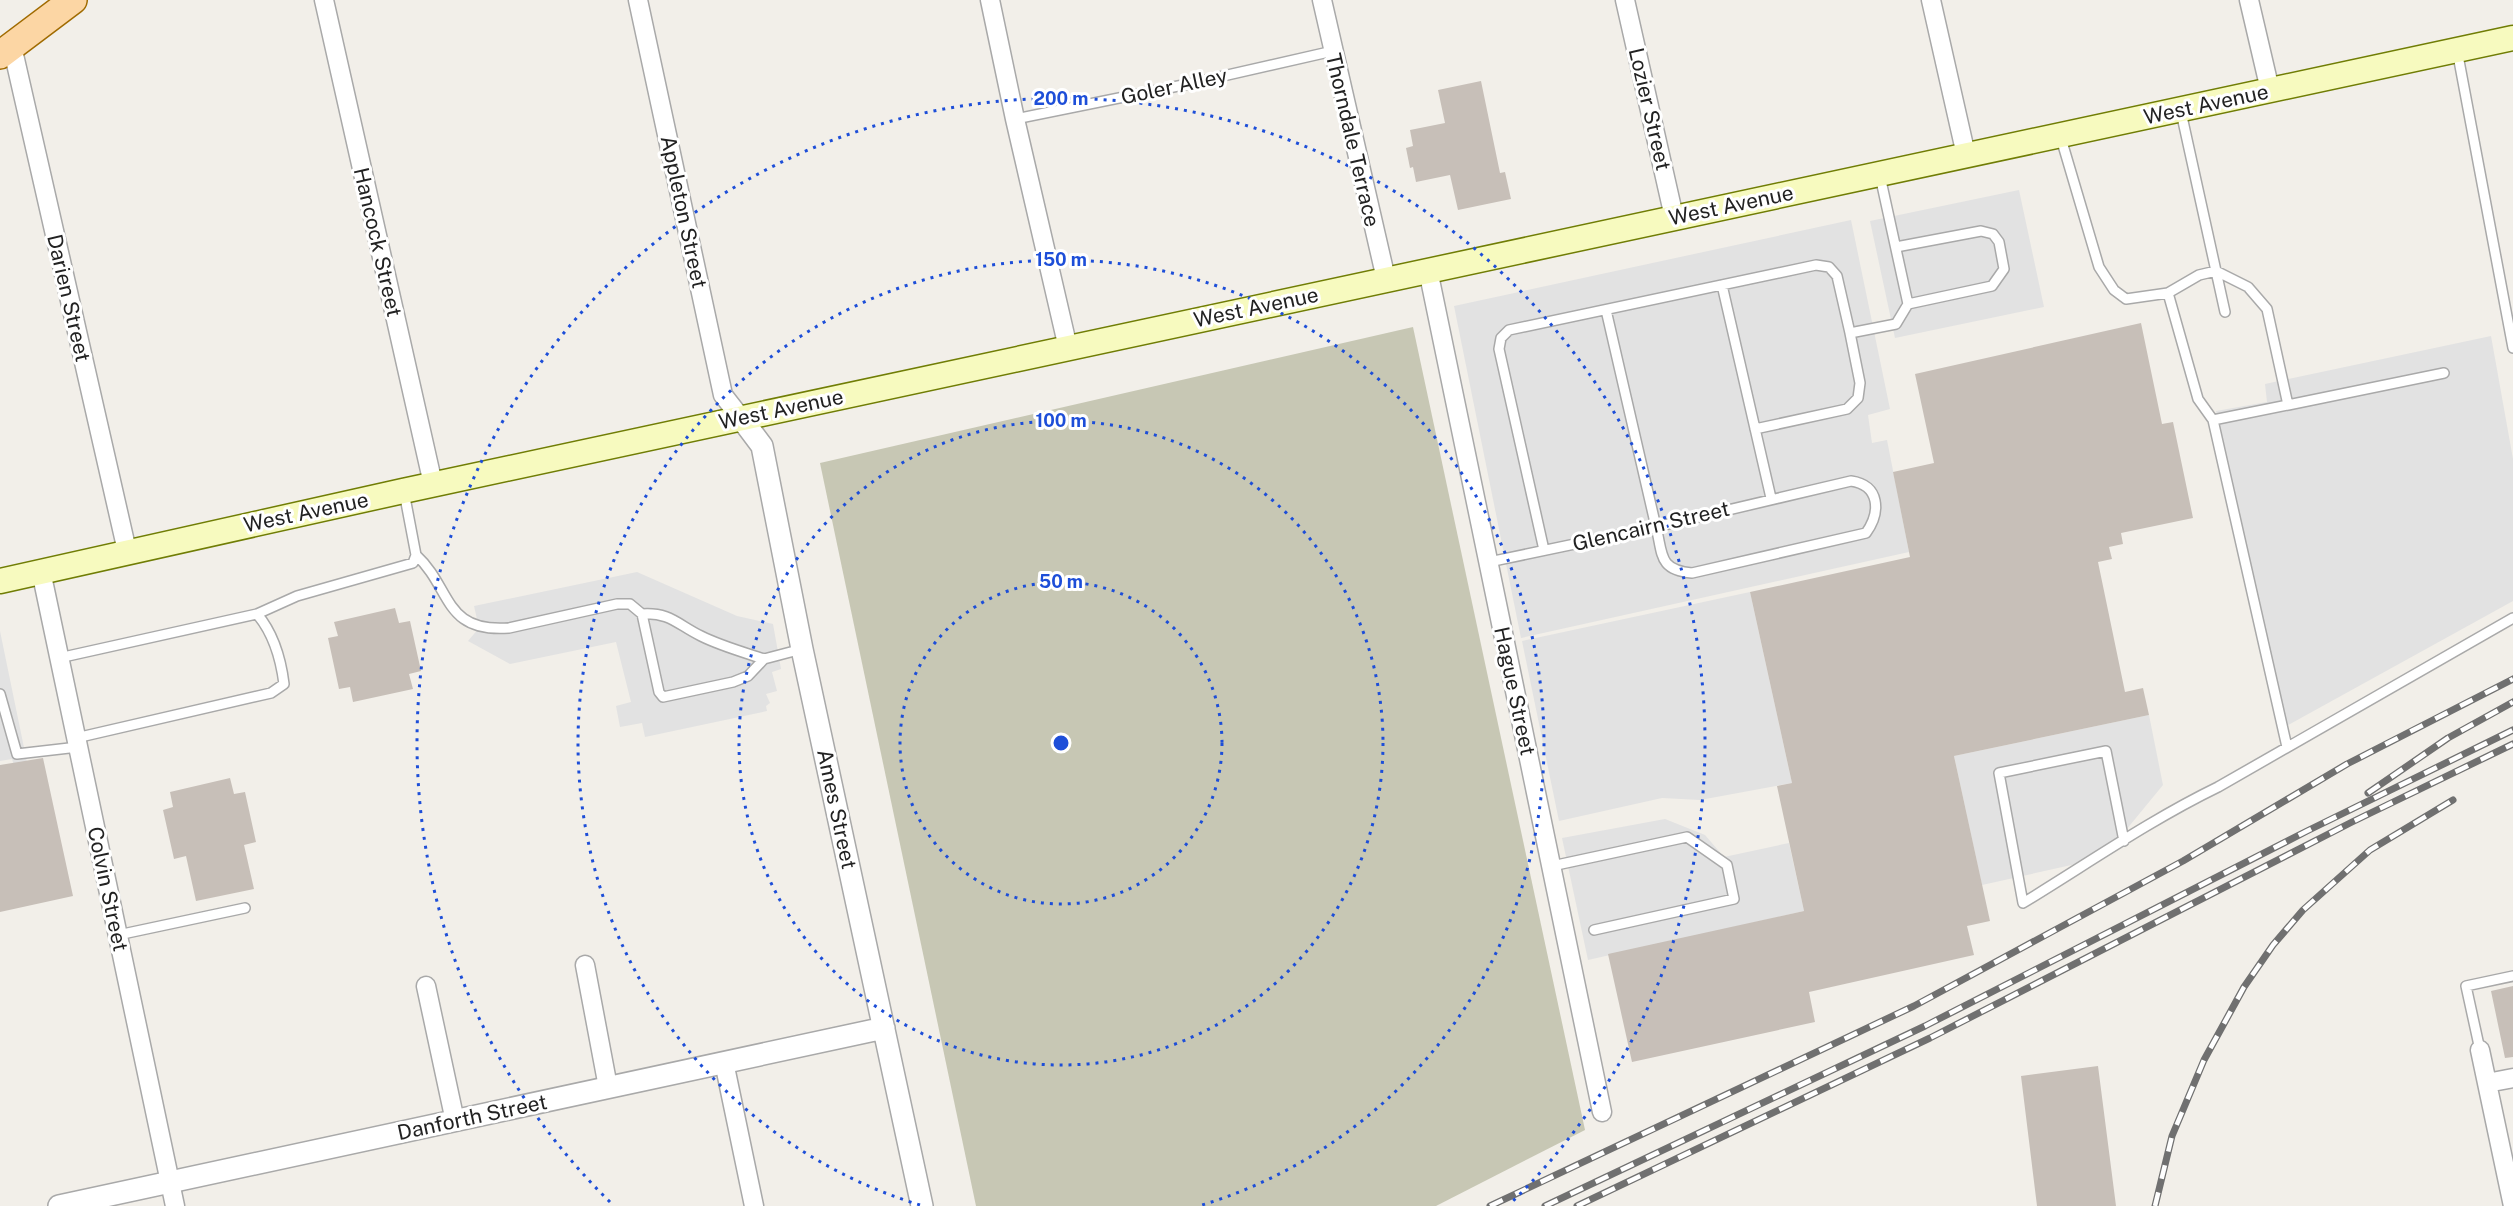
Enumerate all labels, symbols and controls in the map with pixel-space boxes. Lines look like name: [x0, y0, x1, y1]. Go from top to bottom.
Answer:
street label: Lozier Street: [1624, 45, 1676, 173]
street label: Thorndale Terrace: [1321, 51, 1385, 229]
street label: Goler Alley: [1119, 63, 1229, 109]
street label: West Avenue: [2141, 79, 2271, 129]
text: 200 m: [1034, 88, 1088, 109]
street label: Appleton Street: [656, 133, 712, 291]
street label: Hancock Street: [349, 165, 407, 319]
street label: West Avenue: [1666, 180, 1796, 230]
street label: Darien Street: [42, 232, 96, 364]
text: 150 m: [1035, 249, 1087, 270]
street label: West Avenue: [1191, 282, 1321, 332]
street label: West Avenue: [716, 384, 846, 434]
text: 100 m: [1035, 410, 1087, 431]
street label: West Avenue: [241, 487, 371, 537]
street label: Glencairn Street: [1570, 496, 1732, 556]
text: 50 m: [1039, 571, 1083, 592]
street label: Hague Street: [1489, 624, 1541, 758]
centre of rings: [1051, 733, 1071, 753]
street label: Ames Street: [812, 747, 862, 871]
street label: Colvin Street: [83, 824, 133, 954]
street label: Danforth Street: [395, 1089, 549, 1145]

